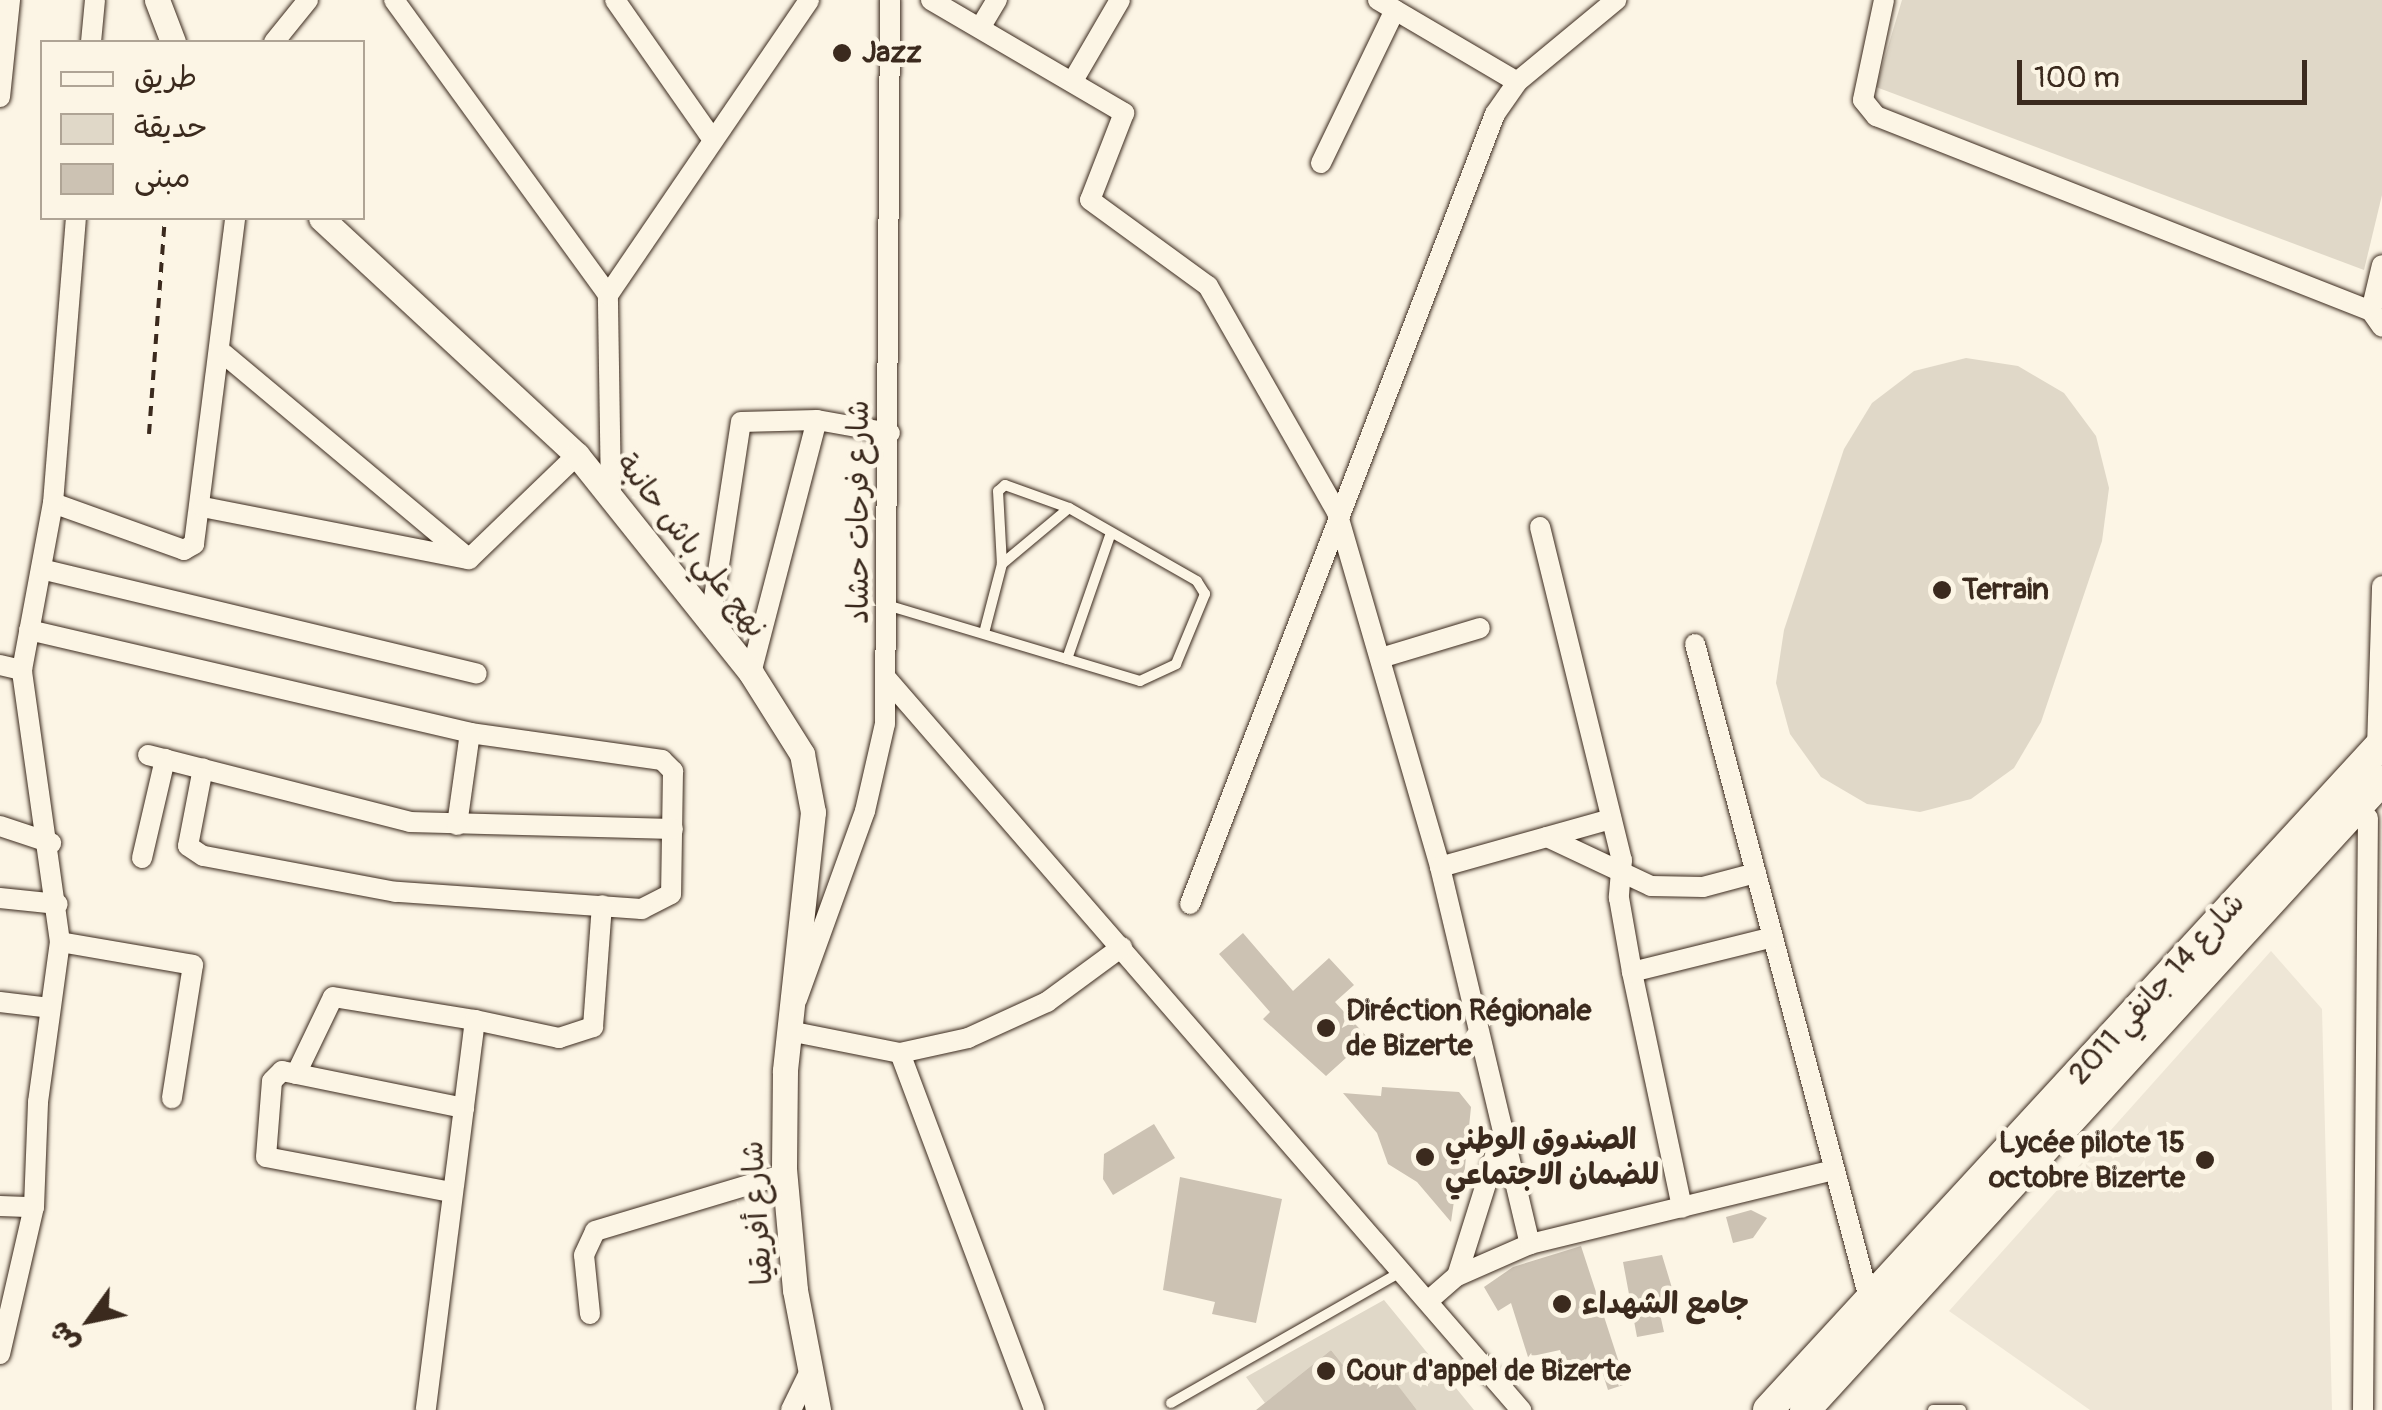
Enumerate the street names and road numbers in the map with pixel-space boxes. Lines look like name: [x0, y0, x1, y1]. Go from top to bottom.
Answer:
street label: شارع فرحات حشاد: [841, 400, 877, 624]
street label: نهج علي باش حانبة: [608, 447, 774, 645]
street label: شارع 14 جانفي 2011: [2061, 886, 2253, 1092]
street label: شارع أفريقيا: [735, 1140, 781, 1286]

